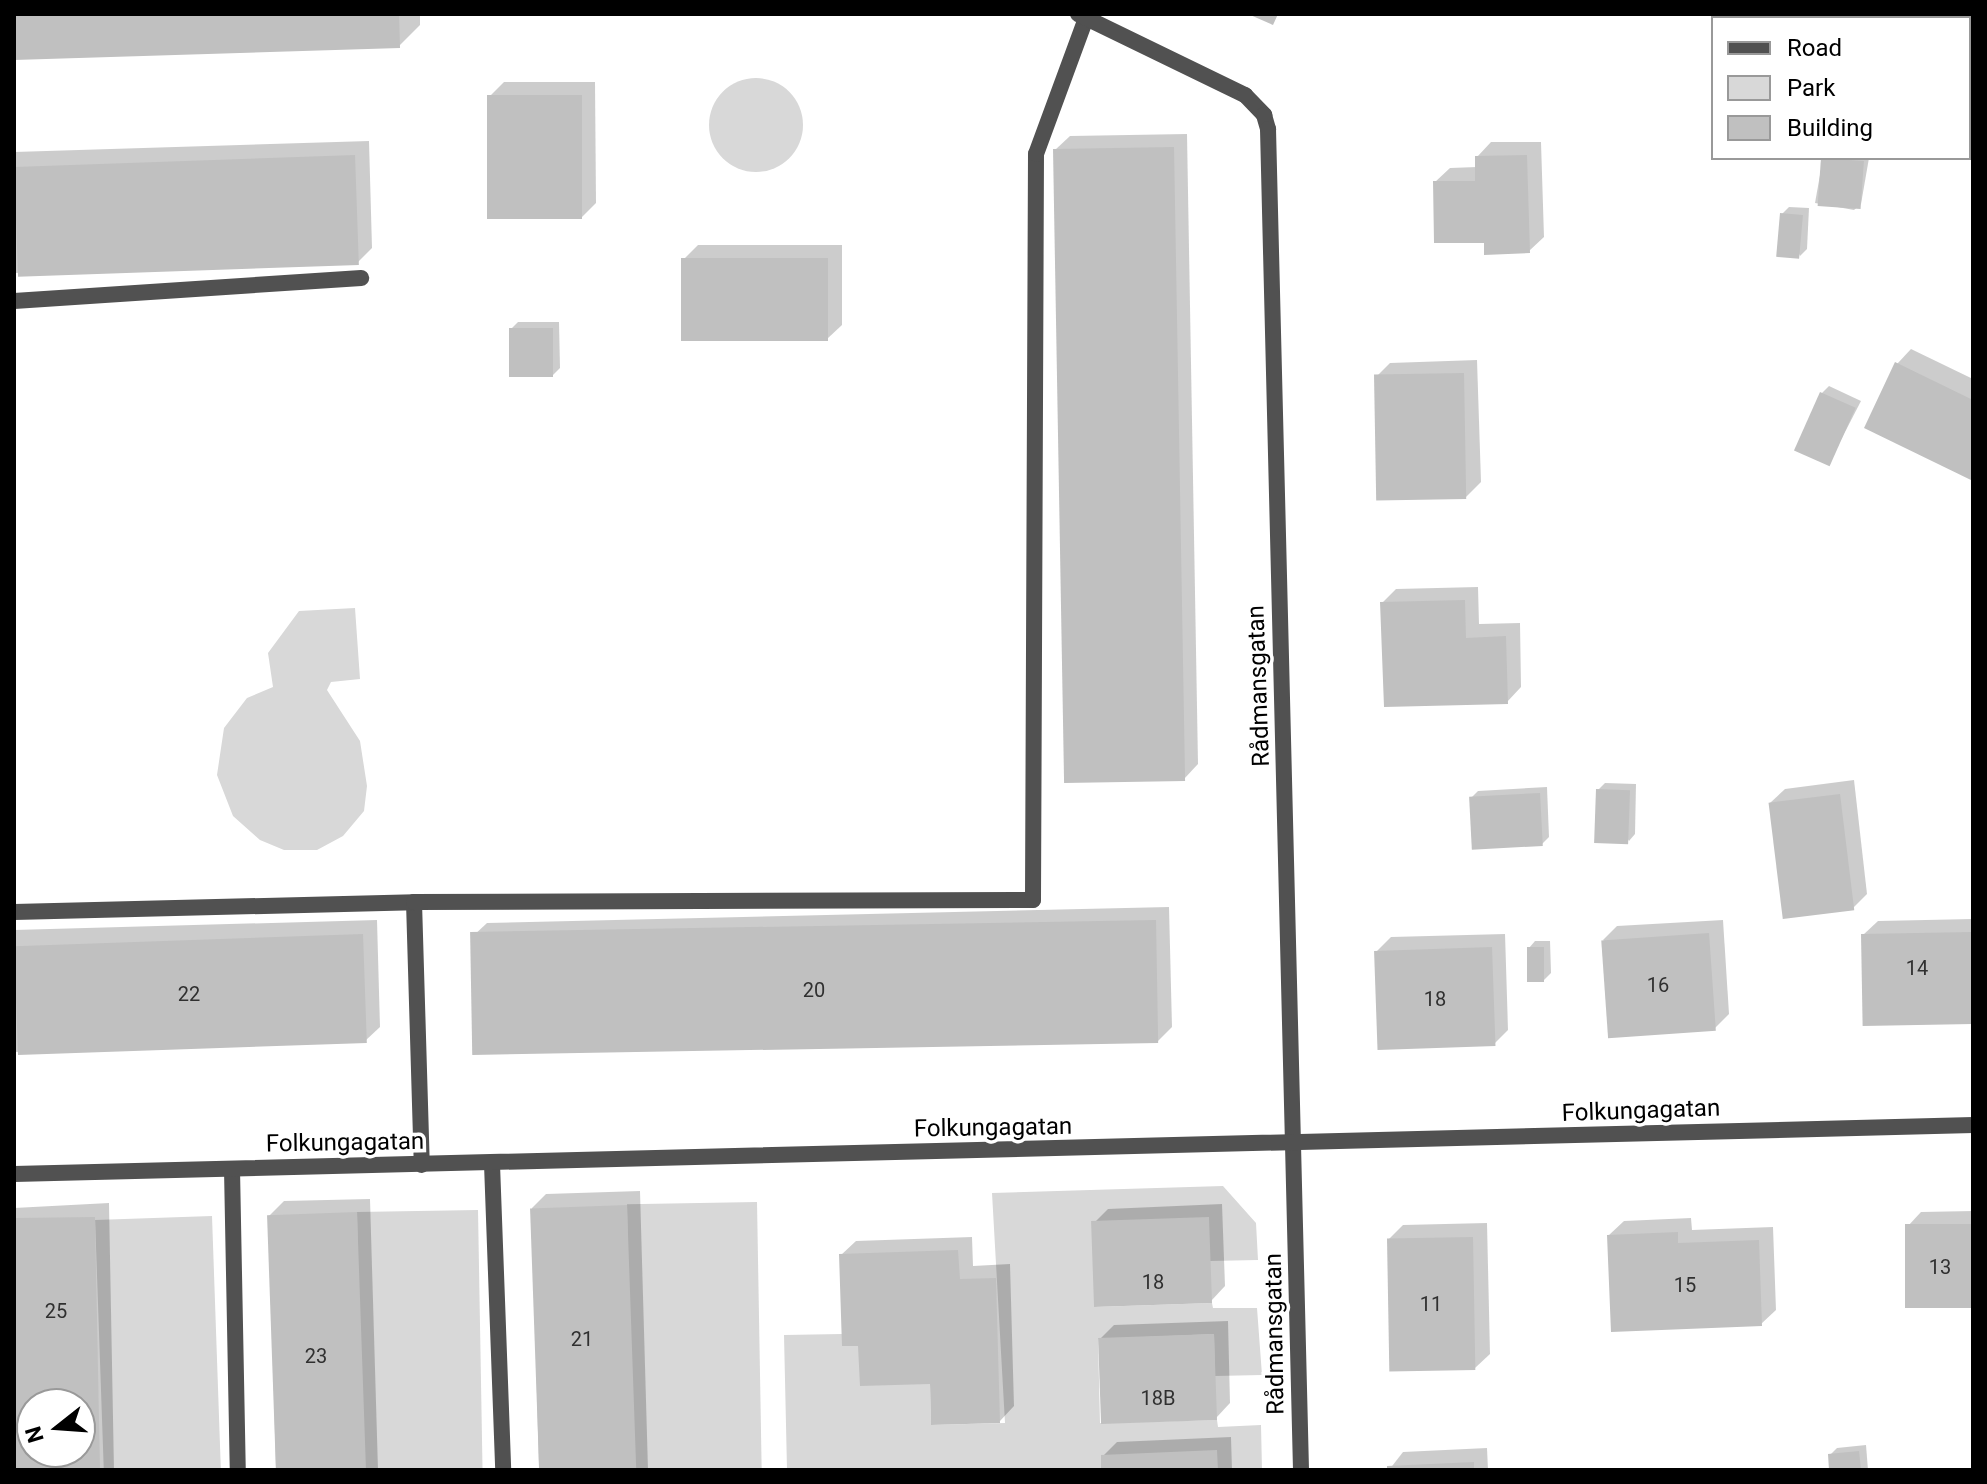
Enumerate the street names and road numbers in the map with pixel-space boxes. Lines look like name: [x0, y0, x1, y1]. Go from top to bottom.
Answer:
street label: Rådmansgatan: [1242, 605, 1276, 767]
street label: Folkungagatan: [1561, 1094, 1721, 1128]
street label: Folkungagatan: [914, 1112, 1072, 1144]
street label: Folkungagatan: [266, 1127, 424, 1159]
street label: Rådmansgatan: [1259, 1253, 1291, 1415]

